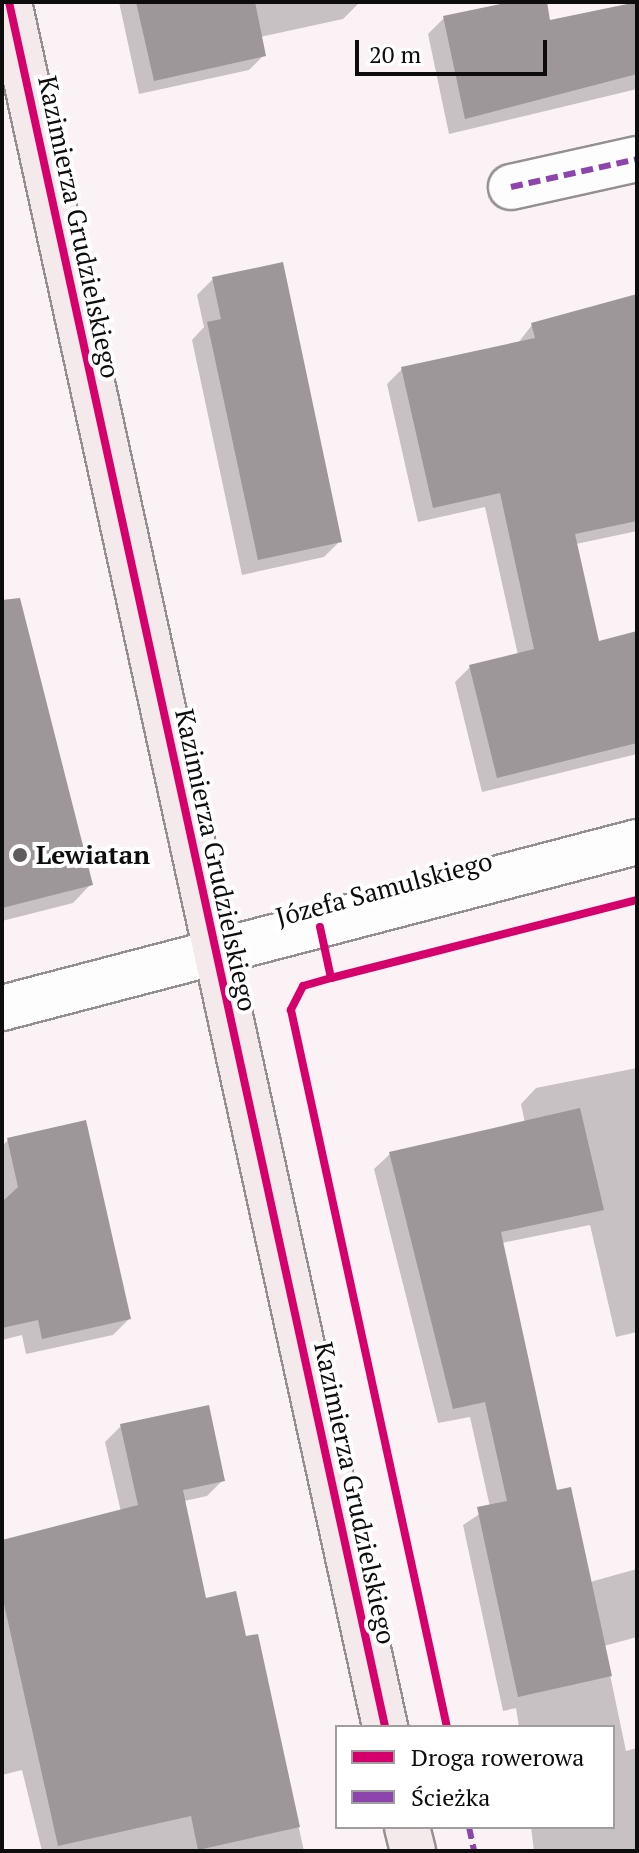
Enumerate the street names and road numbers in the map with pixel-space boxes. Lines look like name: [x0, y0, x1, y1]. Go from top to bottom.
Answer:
street label: Kazimierza Grudzielskiego: [32, 73, 126, 381]
street label: Kazimierza Grudzielskiego: [169, 706, 263, 1014]
street label: Józefa Samulskiego: [272, 845, 496, 933]
street label: Kazimierza Grudzielskiego: [308, 1339, 402, 1647]

